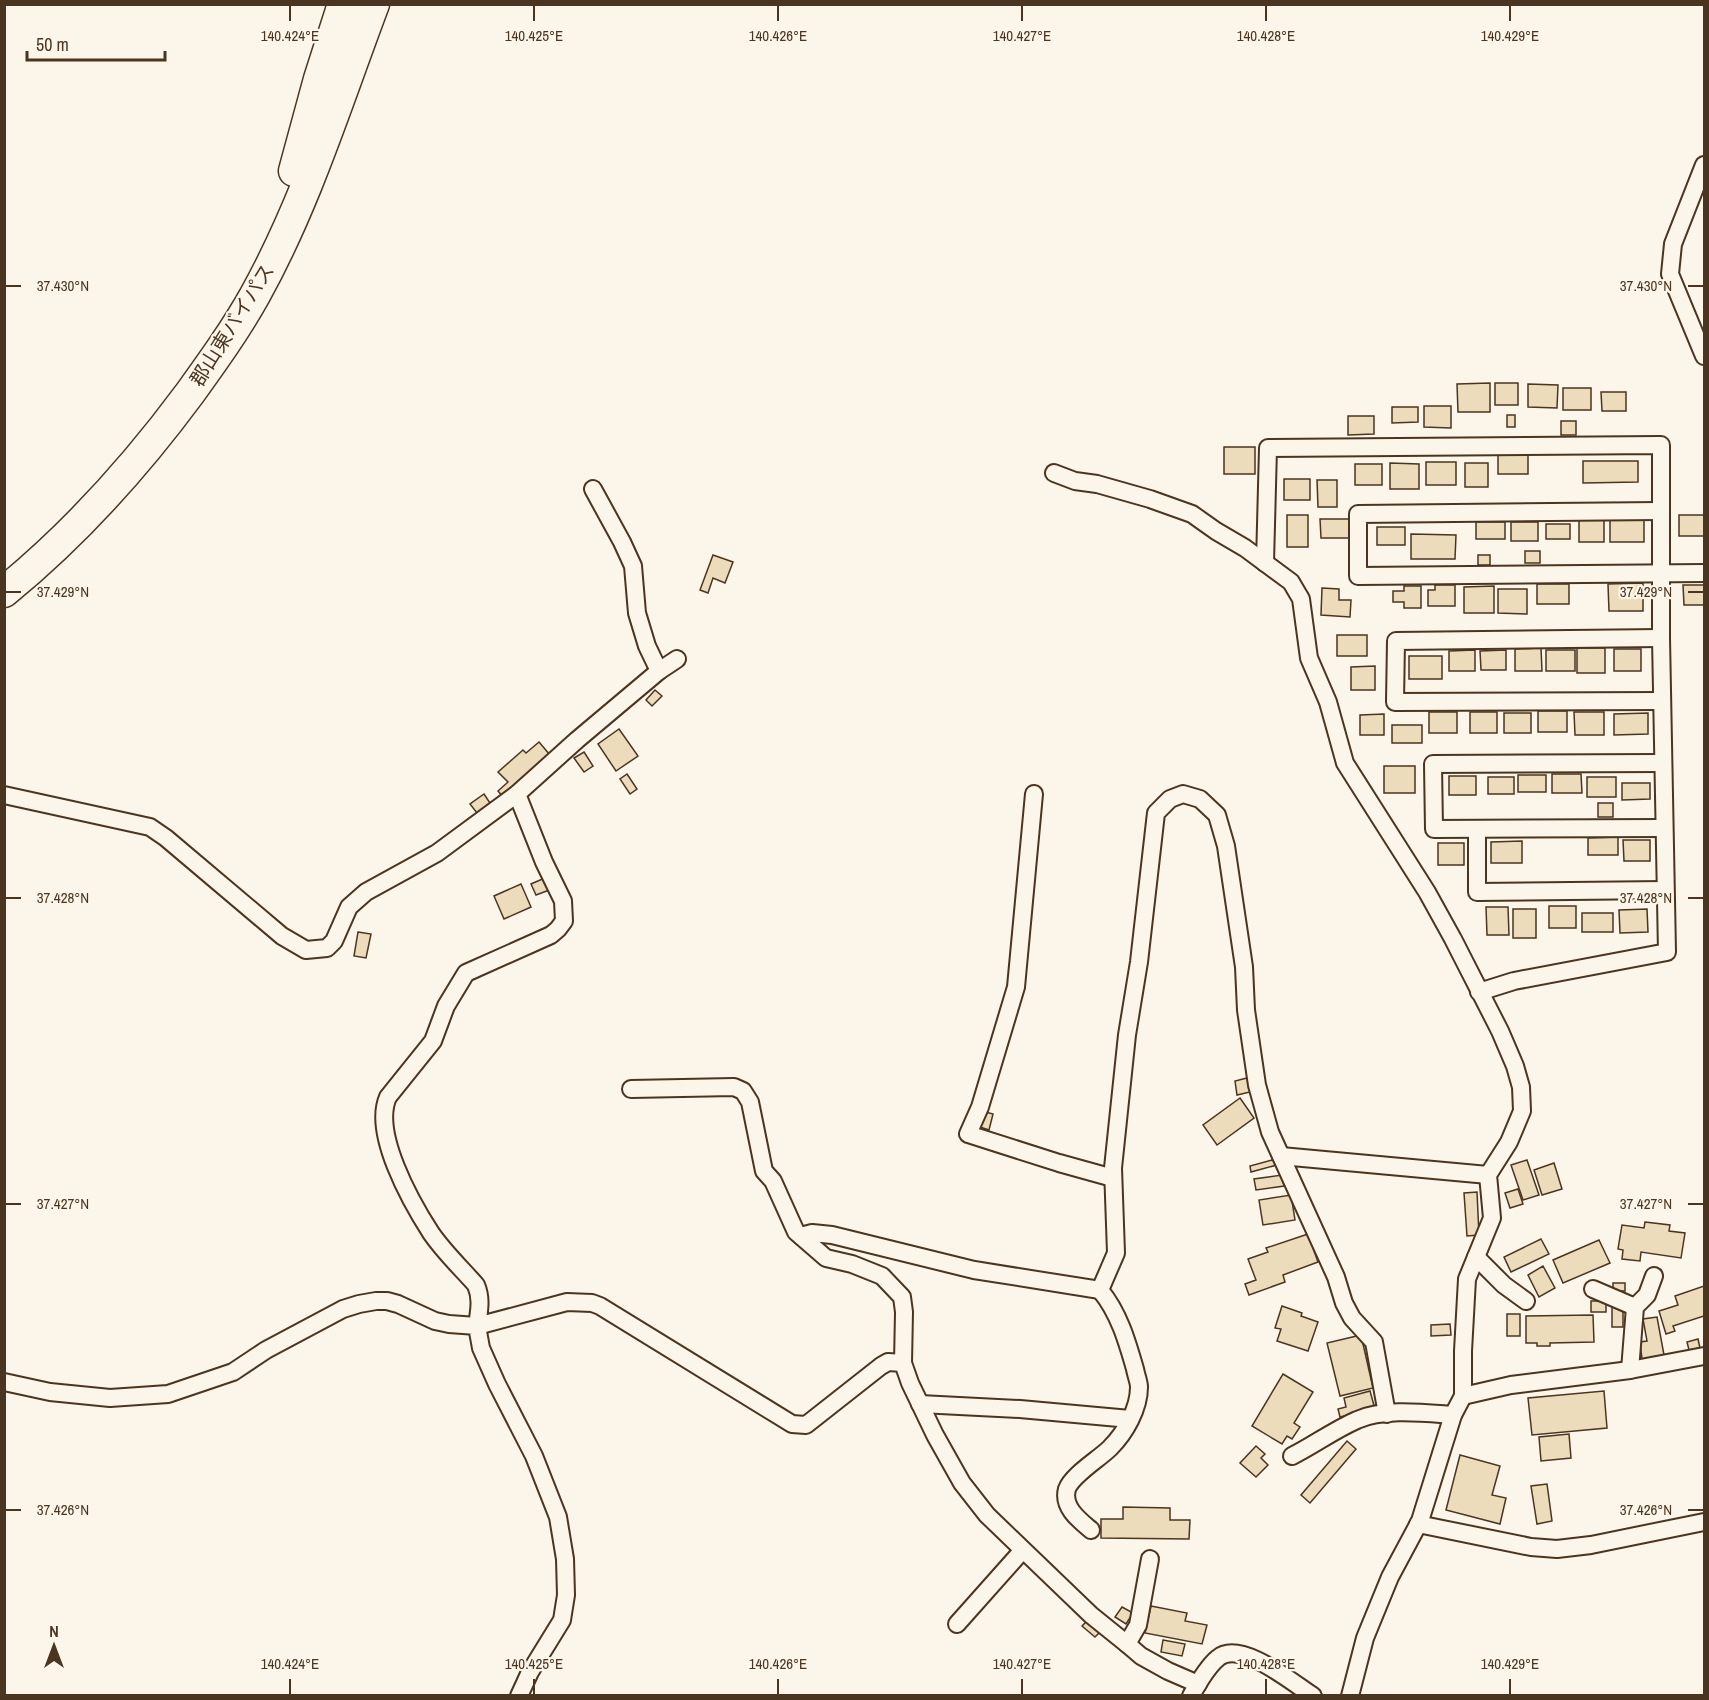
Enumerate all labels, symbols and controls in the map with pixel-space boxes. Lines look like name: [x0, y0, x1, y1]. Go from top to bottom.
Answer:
scale bar: [27, 24, 165, 62]
text: 140.424°E: [261, 25, 319, 46]
text: 140.425°E: [505, 25, 563, 46]
text: 140.426°E: [749, 25, 807, 46]
text: 140.427°E: [993, 25, 1051, 46]
text: 140.428°E: [1237, 25, 1295, 46]
text: 140.429°E: [1481, 25, 1539, 46]
text: 50 m: [36, 32, 69, 57]
street label: 郡山東バイパス: [183, 258, 280, 391]
text: 37.430°N: [37, 275, 89, 296]
text: 37.430°N: [1620, 275, 1672, 296]
text: 37.429°N: [37, 581, 89, 602]
text: 37.429°N: [1620, 581, 1672, 602]
text: 37.428°N: [37, 887, 89, 908]
text: 37.428°N: [1620, 887, 1672, 908]
text: 37.427°N: [37, 1193, 89, 1214]
text: 37.427°N: [1620, 1193, 1672, 1214]
text: 37.426°N: [37, 1499, 89, 1520]
text: 37.426°N: [1620, 1499, 1672, 1520]
north arrow: [24, 1616, 84, 1676]
text: N: [49, 1620, 59, 1642]
text: 140.424°E: [261, 1653, 319, 1674]
text: 140.425°E: [505, 1653, 563, 1674]
text: 140.426°E: [749, 1653, 807, 1674]
text: 140.427°E: [993, 1653, 1051, 1674]
text: 140.428°E: [1237, 1653, 1295, 1674]
text: 140.429°E: [1481, 1653, 1539, 1674]

